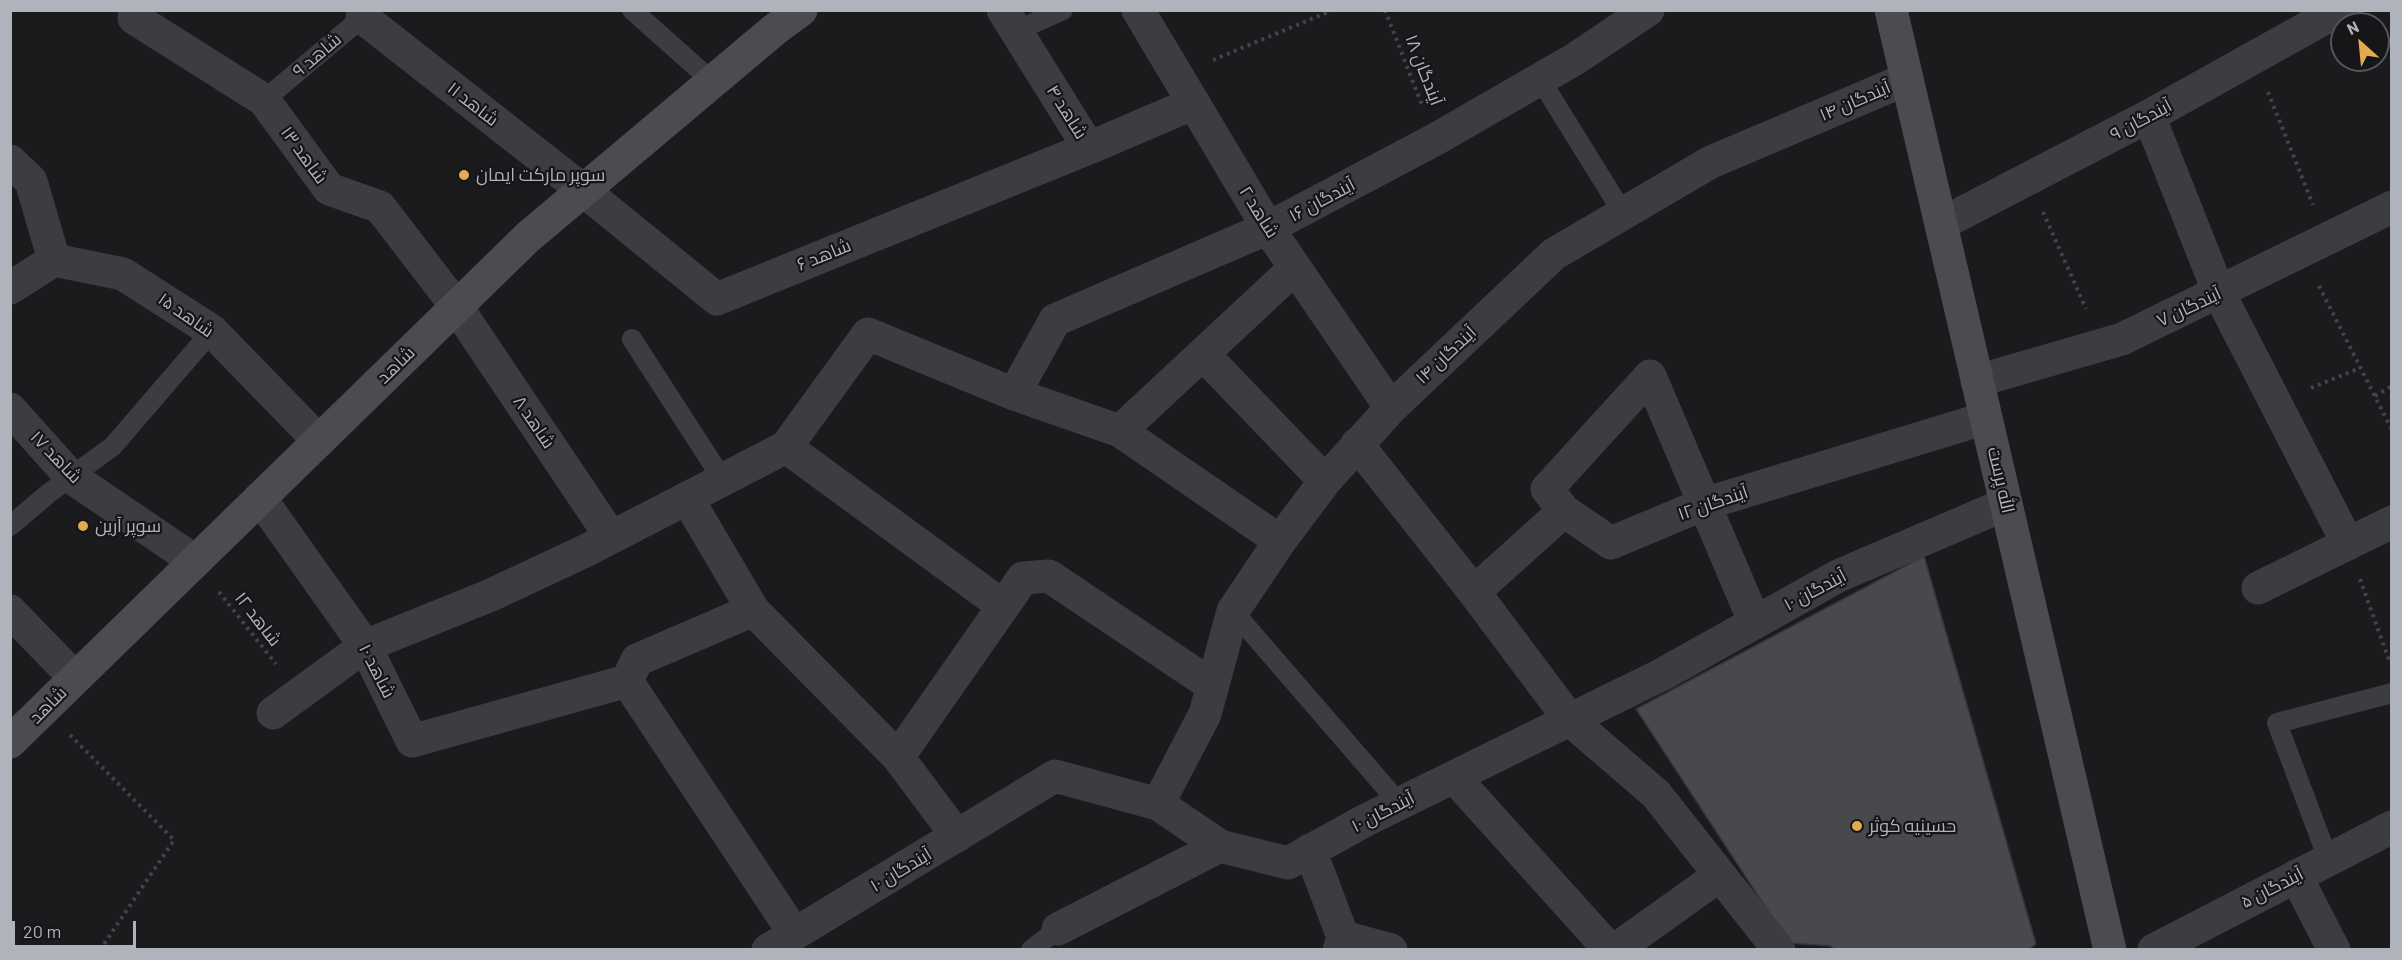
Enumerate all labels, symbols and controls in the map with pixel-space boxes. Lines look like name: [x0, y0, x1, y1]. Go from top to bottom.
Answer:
north arrow: [2330, 12, 2390, 72]
text: N: [2343, 16, 2362, 38]
street label: شاهد ۹: [288, 28, 346, 82]
street label: آیندگان ۱۸: [1401, 31, 1447, 109]
street label: آیندگان ۱۴: [1816, 76, 1894, 126]
street label: شاهد ۱۱: [443, 77, 503, 131]
street label: شاهد ۴: [1042, 81, 1092, 143]
street label: آیندگان ۹: [2106, 95, 2176, 145]
street label: شاهد ۱۳: [276, 122, 332, 188]
place label: سوپر مارکت ایمان: [476, 164, 605, 186]
marker: سوپر مارکت ایمان: [457, 168, 471, 182]
street label: آیندگان ۱۶: [1285, 174, 1359, 226]
street label: شاهد ۲: [1235, 182, 1283, 242]
street label: شاهد ۶: [794, 234, 854, 276]
street label: آیندگان ۷: [2153, 283, 2225, 331]
street label: شاهد ۱۵: [154, 288, 218, 342]
street label: آیندگان ۱۴: [1411, 321, 1481, 389]
street label: شاهد: [373, 342, 419, 388]
street label: شاهد ۸: [509, 392, 559, 452]
street label: شاهد ۱۷: [26, 426, 86, 488]
street label: الله پرست: [1983, 445, 2019, 515]
street label: آیندگان ۱۲: [1675, 481, 1751, 525]
place label: سوپر آرین: [95, 515, 161, 537]
marker: سوپر آرین: [76, 519, 90, 533]
street label: آیندگان ۱۰: [1780, 565, 1850, 615]
street label: شاهد ۱۲: [230, 588, 286, 650]
street label: شاهد ۱۰: [354, 640, 400, 702]
street label: شاهد: [25, 682, 71, 728]
street label: آیندگان ۱۰: [1348, 787, 1418, 837]
place label: حسینیه کوثر: [1869, 815, 1956, 837]
marker: حسینیه کوثر: [1850, 819, 1864, 833]
street label: آیندگان ۱۰: [866, 843, 936, 897]
street label: آیندگان ۵: [2237, 863, 2307, 913]
scale bar: [15, 909, 140, 947]
text: 20 m: [23, 920, 61, 942]

